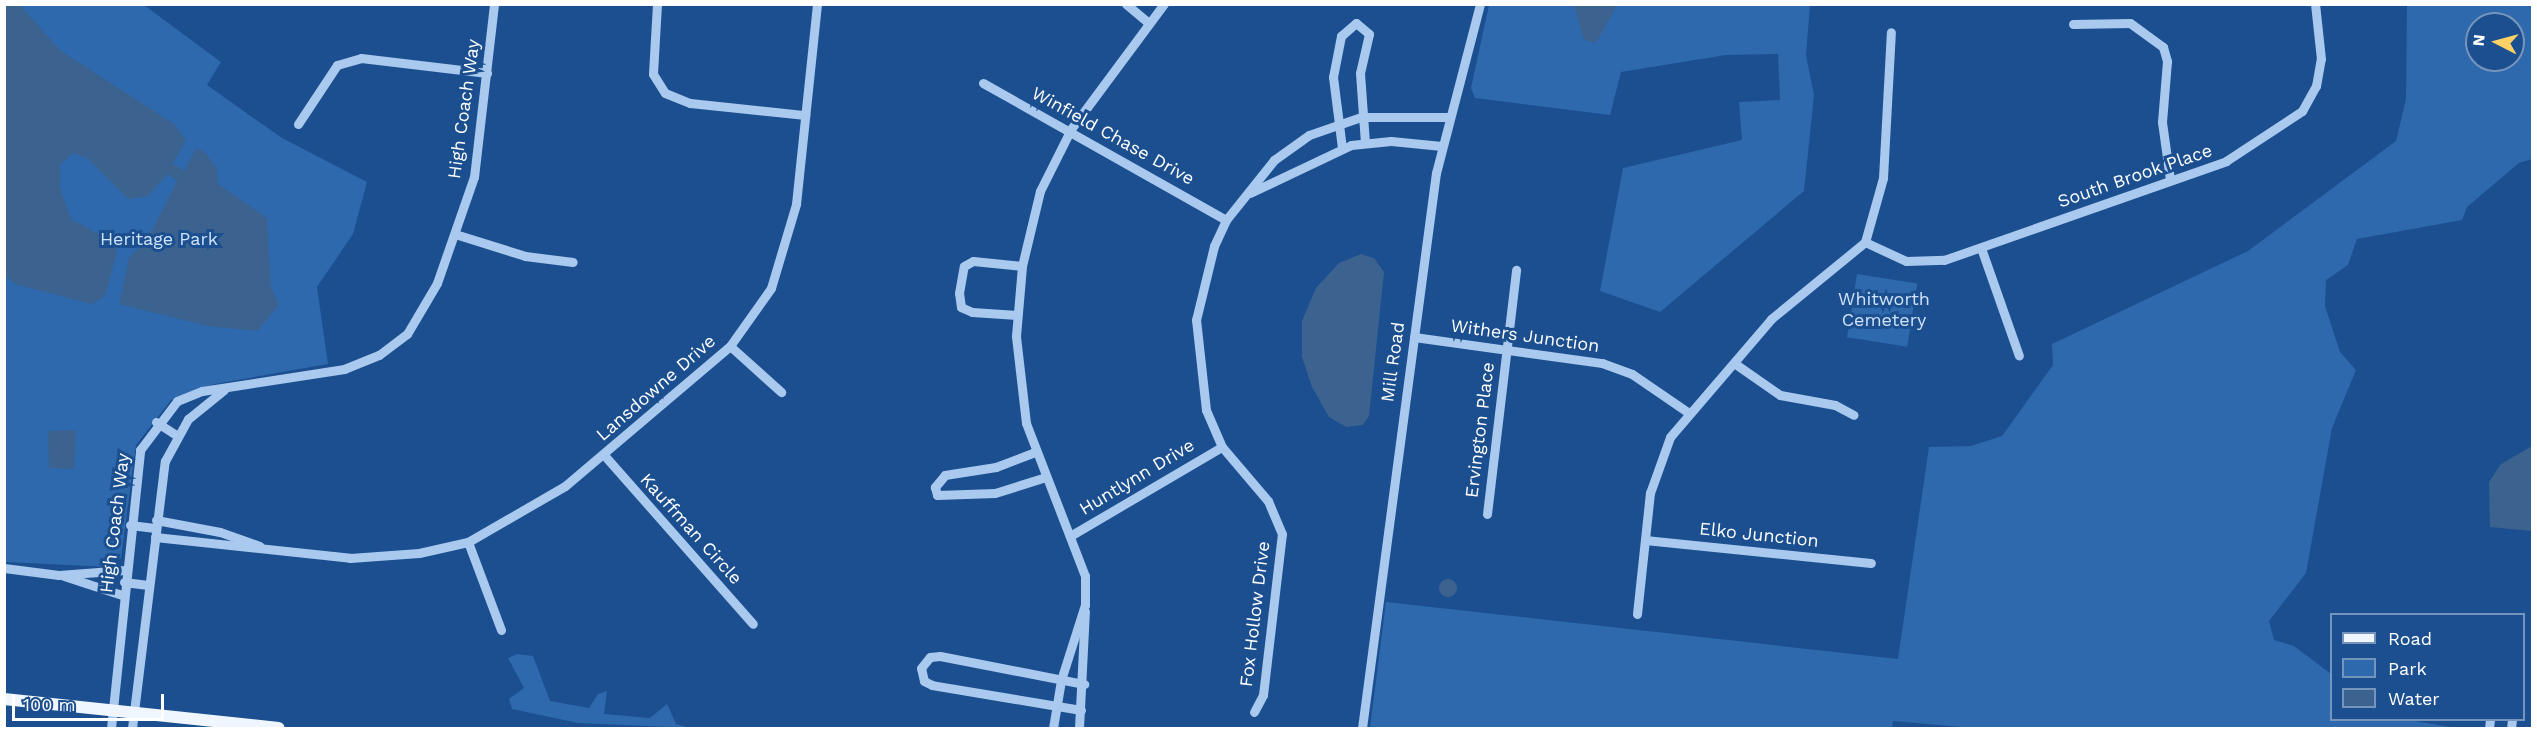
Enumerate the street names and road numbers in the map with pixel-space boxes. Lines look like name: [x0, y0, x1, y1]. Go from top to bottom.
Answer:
street label: High Coach Way: [443, 38, 485, 180]
street label: Winfield Chase Drive: [1028, 82, 1198, 190]
street label: South Brook Place: [2055, 139, 2215, 213]
street label: Withers Junction: [1449, 315, 1601, 357]
street label: Mill Road: [1377, 320, 1409, 404]
street label: Lansdowne Drive: [592, 330, 720, 446]
street label: Ervington Place: [1461, 361, 1499, 499]
street label: Huntlynn Drive: [1076, 434, 1198, 520]
street label: High Coach Way: [96, 452, 134, 594]
street label: Kauffman Circle: [636, 469, 746, 589]
street label: Elko Junction: [1698, 518, 1820, 552]
street label: Fox Hollow Drive: [1235, 539, 1275, 689]

